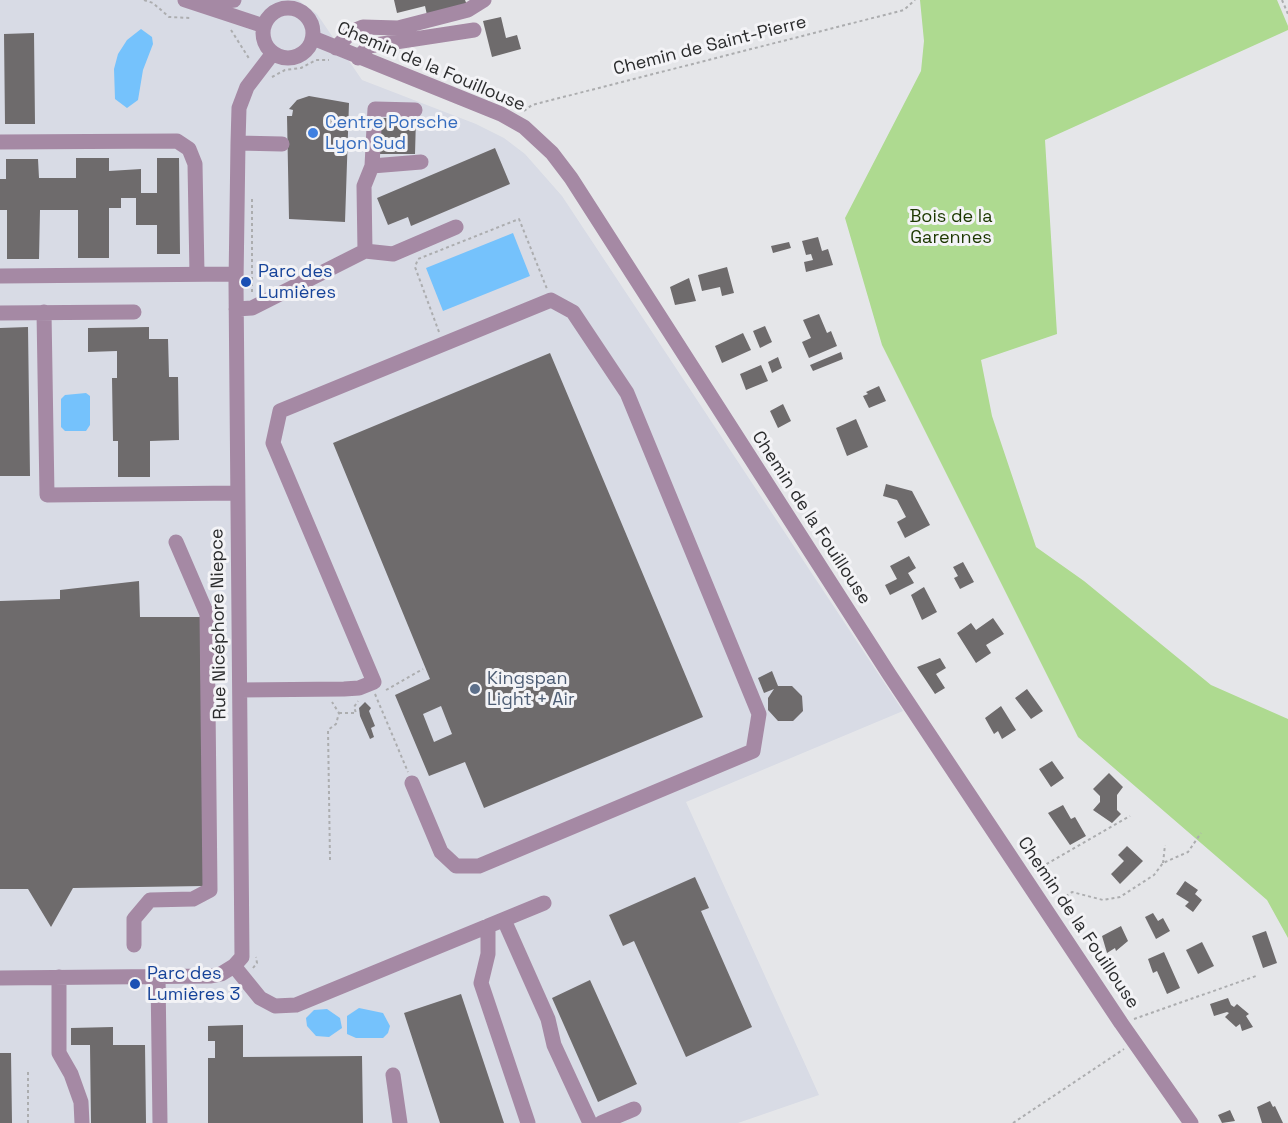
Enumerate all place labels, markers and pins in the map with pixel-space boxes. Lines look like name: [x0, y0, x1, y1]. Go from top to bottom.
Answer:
place label: Centre Porsche Lyon Sud: [325, 112, 458, 154]
marker: Centre Porsche Lyon Sud: [306, 126, 320, 140]
place label: Parc des Lumières: [258, 261, 336, 304]
marker: Parc des Lumières: [239, 275, 253, 289]
place label: Kingspan Light + Air: [487, 668, 575, 710]
marker: Kingspan Light + Air: [468, 682, 482, 696]
place label: Parc des Lumières 3: [147, 963, 240, 1006]
marker: Parc des Lumières 3: [128, 977, 142, 991]

